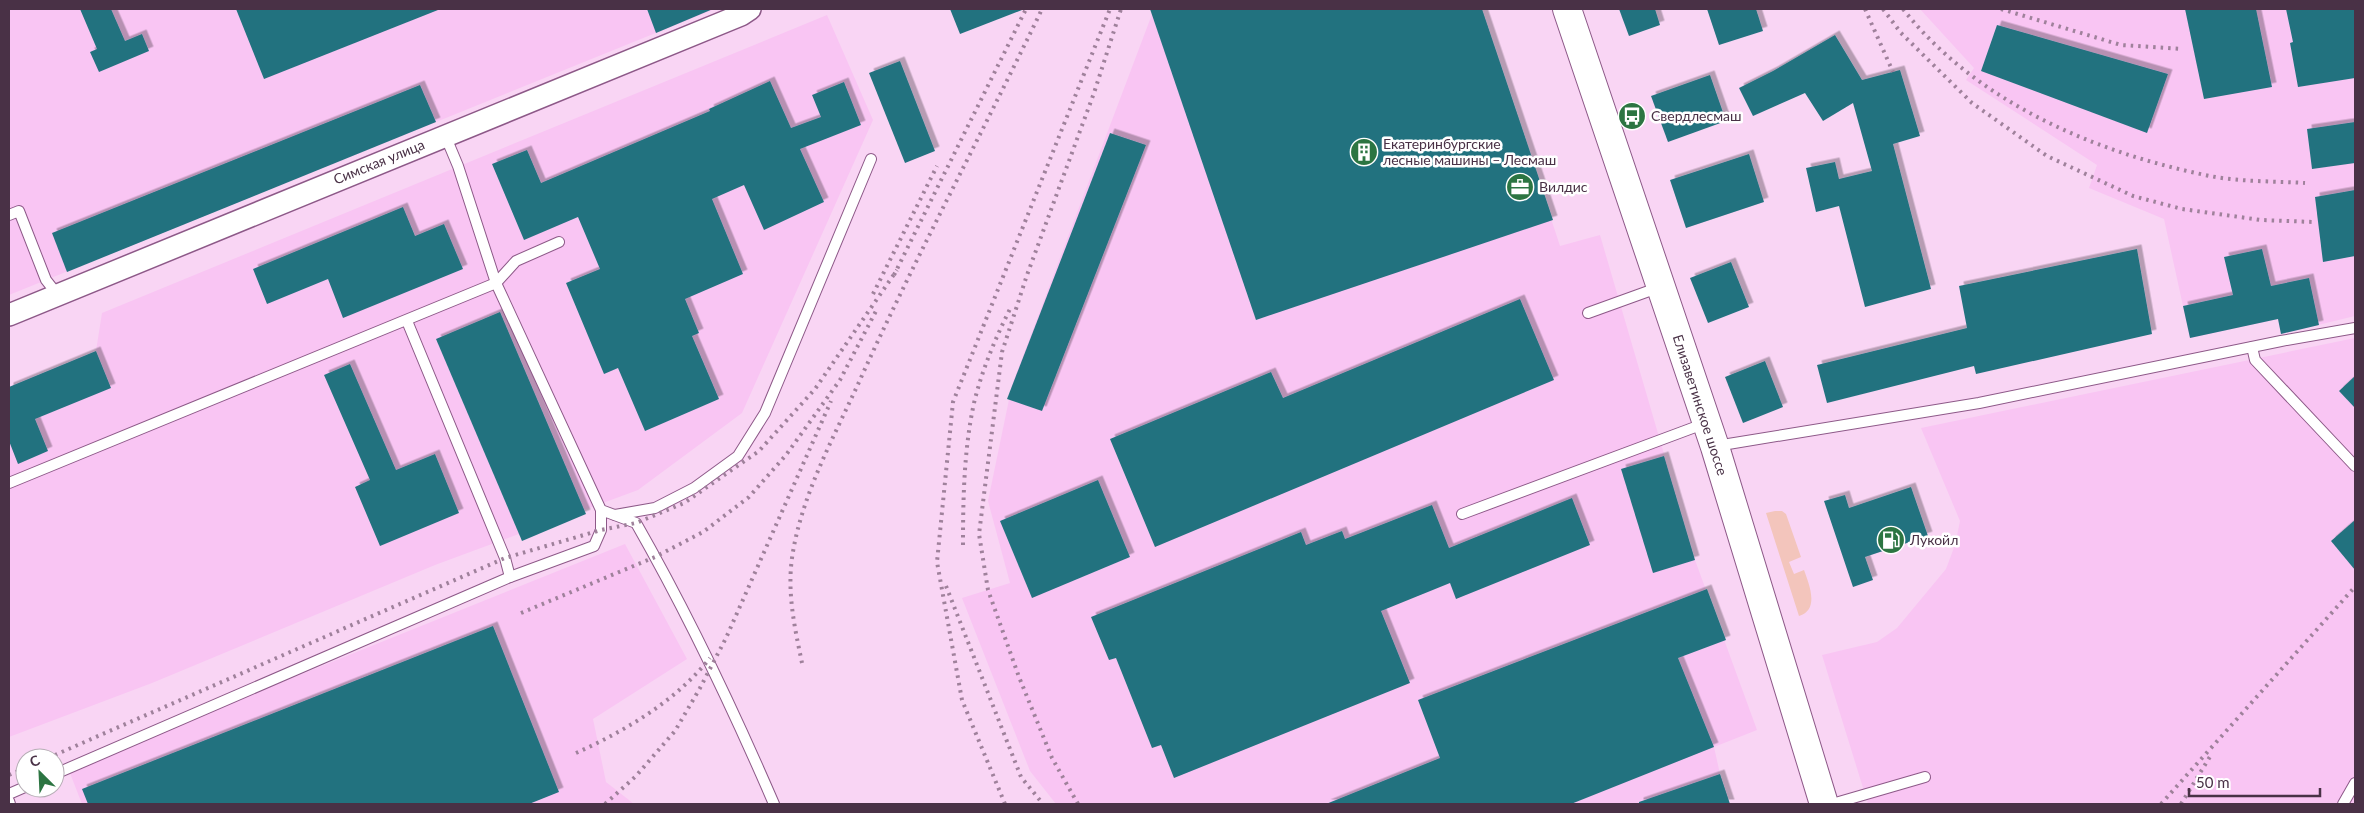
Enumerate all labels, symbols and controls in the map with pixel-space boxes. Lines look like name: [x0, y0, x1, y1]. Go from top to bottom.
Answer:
bus stop icon: Свердлесмаш: [1617, 101, 1647, 131]
place label: Свердлесмаш: [1651, 107, 1742, 124]
street label: Симская улица: [331, 135, 427, 188]
place label: Екатеринбургские лесные машины – Лесмаш: [1383, 135, 1556, 168]
building icon: Екатеринбургские лесные машины – Лесмаш: [1349, 137, 1379, 167]
office icon: Вилдис: [1505, 172, 1535, 202]
place label: Вилдис: [1539, 178, 1588, 195]
street label: Елизаветинское шоссе: [1670, 332, 1731, 478]
fuel station icon: Лукойл: [1876, 525, 1906, 555]
place label: Лукойл: [1909, 531, 1958, 548]
north arrow: [15, 748, 65, 798]
text: С: [27, 751, 43, 770]
scale bar: [2189, 766, 2320, 798]
text: 50 m: [2196, 773, 2230, 791]

